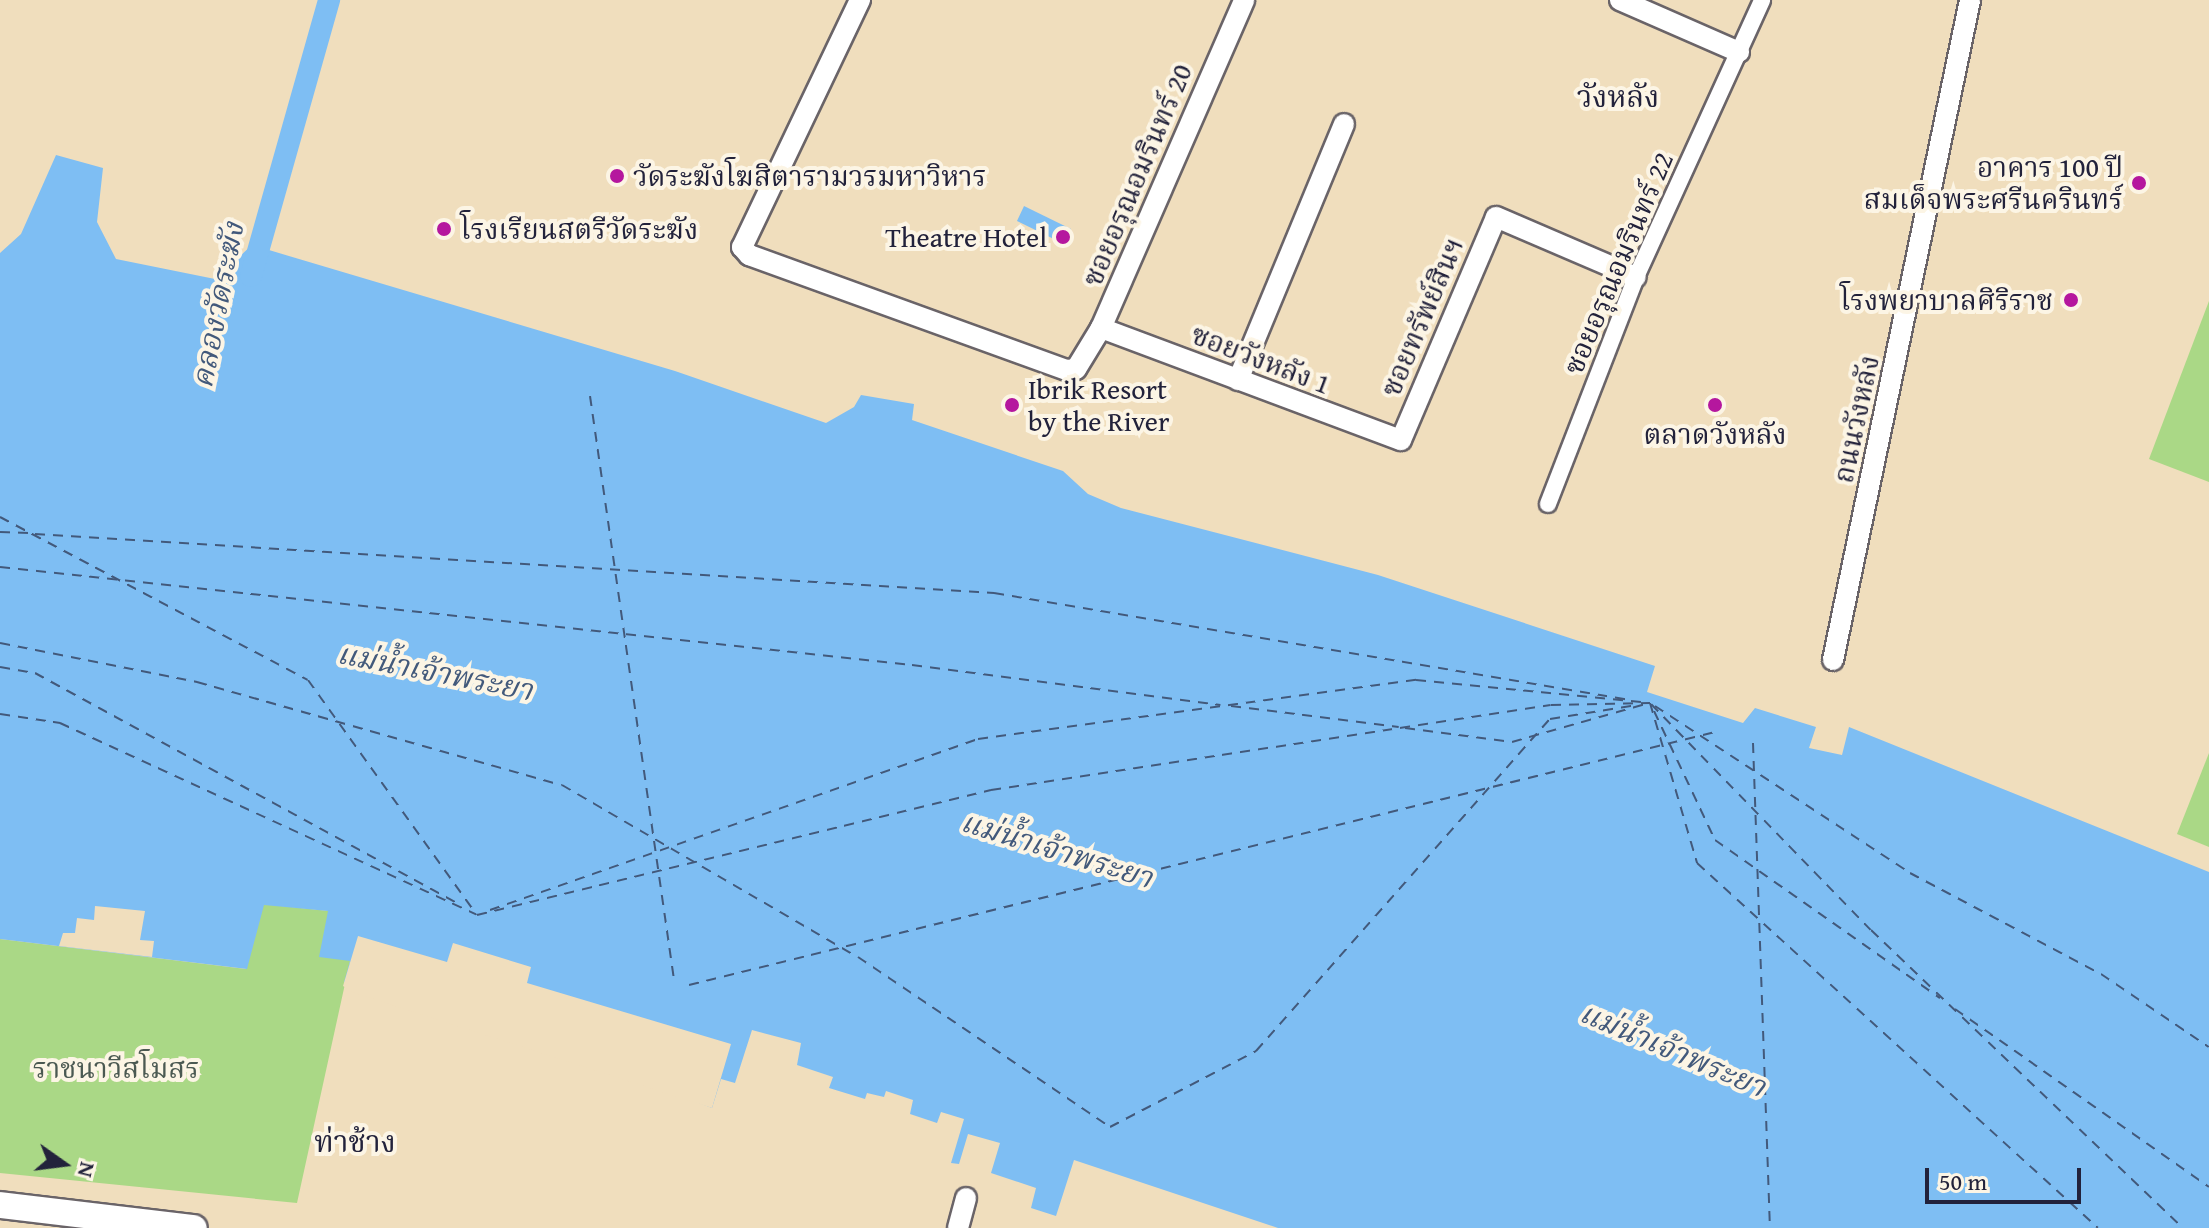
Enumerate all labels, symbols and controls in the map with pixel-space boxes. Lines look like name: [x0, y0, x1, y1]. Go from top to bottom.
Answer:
street label: ซอยอรุณอมรินทร์ 20: [1075, 59, 1199, 291]
district label: วังหลัง: [1577, 78, 1659, 114]
street label: ซอยอรุณอมรินทร์ 22: [1556, 147, 1680, 379]
place label: อาคาร 100 ปี สมเด็จพระศรีนครินทร์: [1864, 150, 2123, 216]
place label: วัดระฆังโฆสิตารามวรมหาวิหาร: [633, 159, 987, 193]
marker: วัดระฆังโฆสิตารามวรมหาวิหาร: [608, 167, 626, 185]
marker: อาคาร 100 ปี สมเด็จพระศรีนครินทร์: [2130, 174, 2148, 192]
place label: โรงเรียนสตรีวัดระฆัง: [460, 212, 698, 246]
water label: คลองวัดระฆัง: [183, 219, 251, 391]
marker: โรงเรียนสตรีวัดระฆัง: [435, 220, 453, 238]
place label: Theatre Hotel: [885, 220, 1047, 254]
marker: Theatre Hotel: [1054, 228, 1072, 246]
street label: ซอยทรัพย์สินฯ: [1373, 233, 1471, 401]
place label: โรงพยาบาลศิริราช: [1840, 283, 2053, 317]
marker: โรงพยาบาลศิริราช: [2060, 289, 2082, 311]
street label: ซอยวังหลัง 1: [1187, 317, 1335, 401]
street label: ถนนวังหลัง: [1826, 352, 1886, 486]
place label: Ibrik Resort by the River: [1028, 372, 1169, 438]
marker: Ibrik Resort by the River: [1003, 396, 1021, 414]
marker: ตลาดวังหลัง: [1706, 396, 1724, 414]
place label: ตลาดวังหลัง: [1643, 417, 1787, 451]
water label: แม่น้ำเจ้าพระยา: [334, 634, 536, 708]
water label: แม่น้ำเจ้าพระยา: [957, 803, 1157, 895]
water label: แม่น้ำเจ้าพระยา: [1575, 994, 1771, 1104]
park label: ราชนาวีสโมสร: [33, 1051, 199, 1085]
district label: ท่าช้าง: [314, 1123, 396, 1159]
north arrow: [24, 1124, 104, 1204]
scale bar: [1929, 1152, 2085, 1202]
text: N: [70, 1159, 105, 1181]
text: 50 m: [1939, 1164, 1987, 1199]

